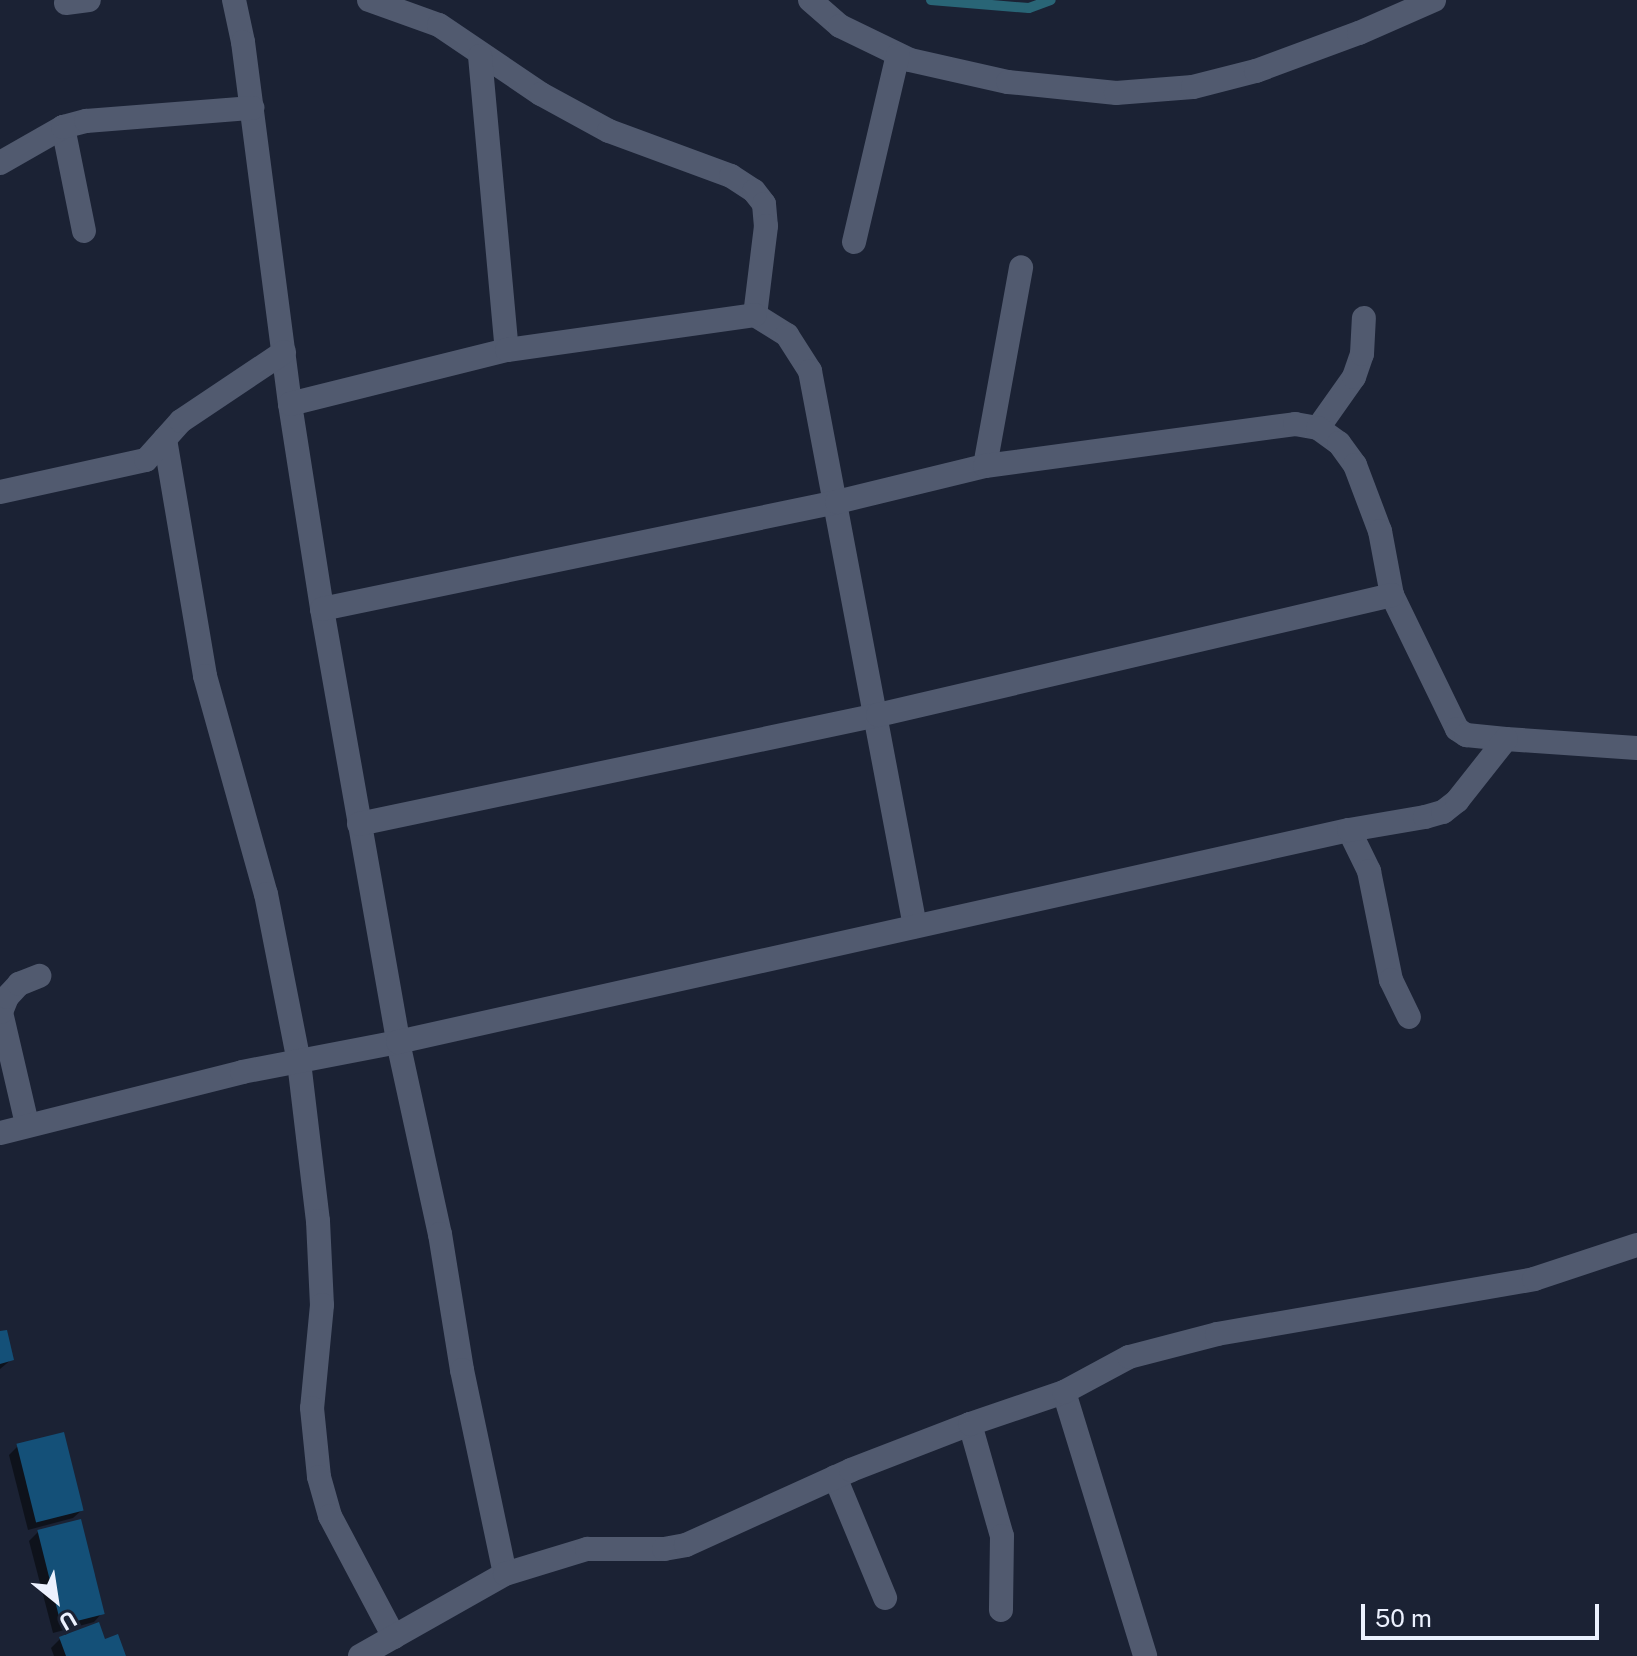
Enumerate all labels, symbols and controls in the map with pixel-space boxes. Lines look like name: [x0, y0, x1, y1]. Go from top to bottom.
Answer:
north arrow: [16, 1560, 96, 1640]
scale bar: [1365, 1588, 1603, 1638]
text: 50 m: [1375, 1604, 1432, 1632]
text: U: [55, 1606, 81, 1636]

